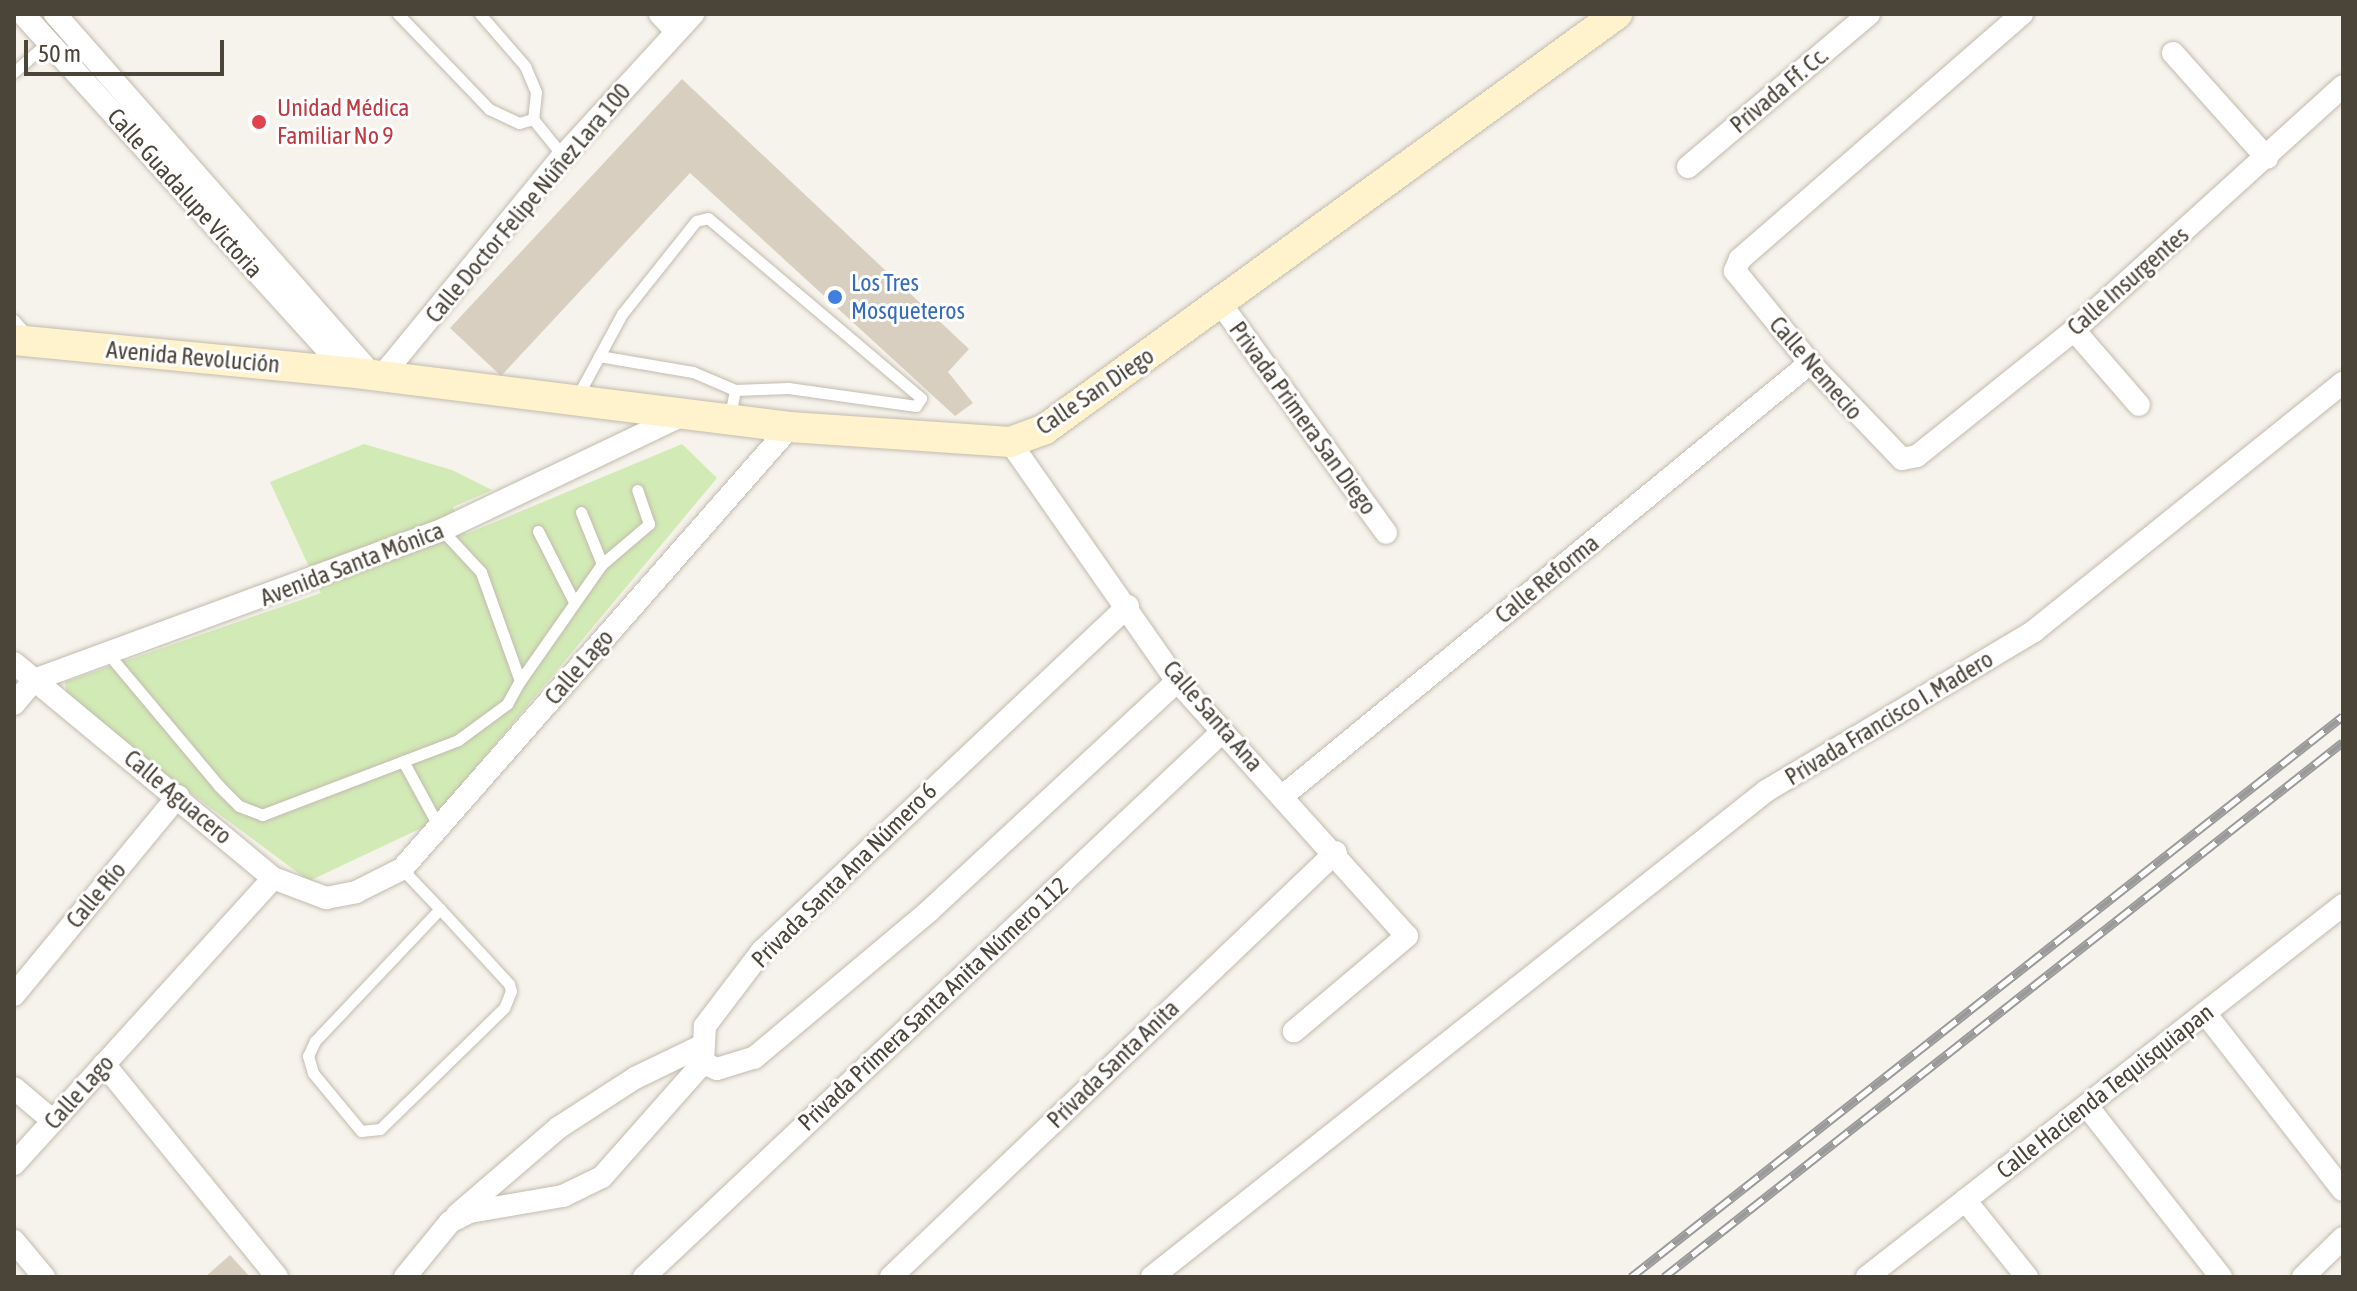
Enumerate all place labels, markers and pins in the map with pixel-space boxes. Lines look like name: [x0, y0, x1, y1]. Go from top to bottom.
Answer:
place label: Unidad Médica Familiar No 9: [277, 94, 409, 150]
marker: Unidad Médica Familiar No 9: [248, 111, 270, 133]
place label: Los Tres Mosqueteros: [851, 269, 965, 325]
marker: Los Tres Mosqueteros: [826, 288, 844, 306]

